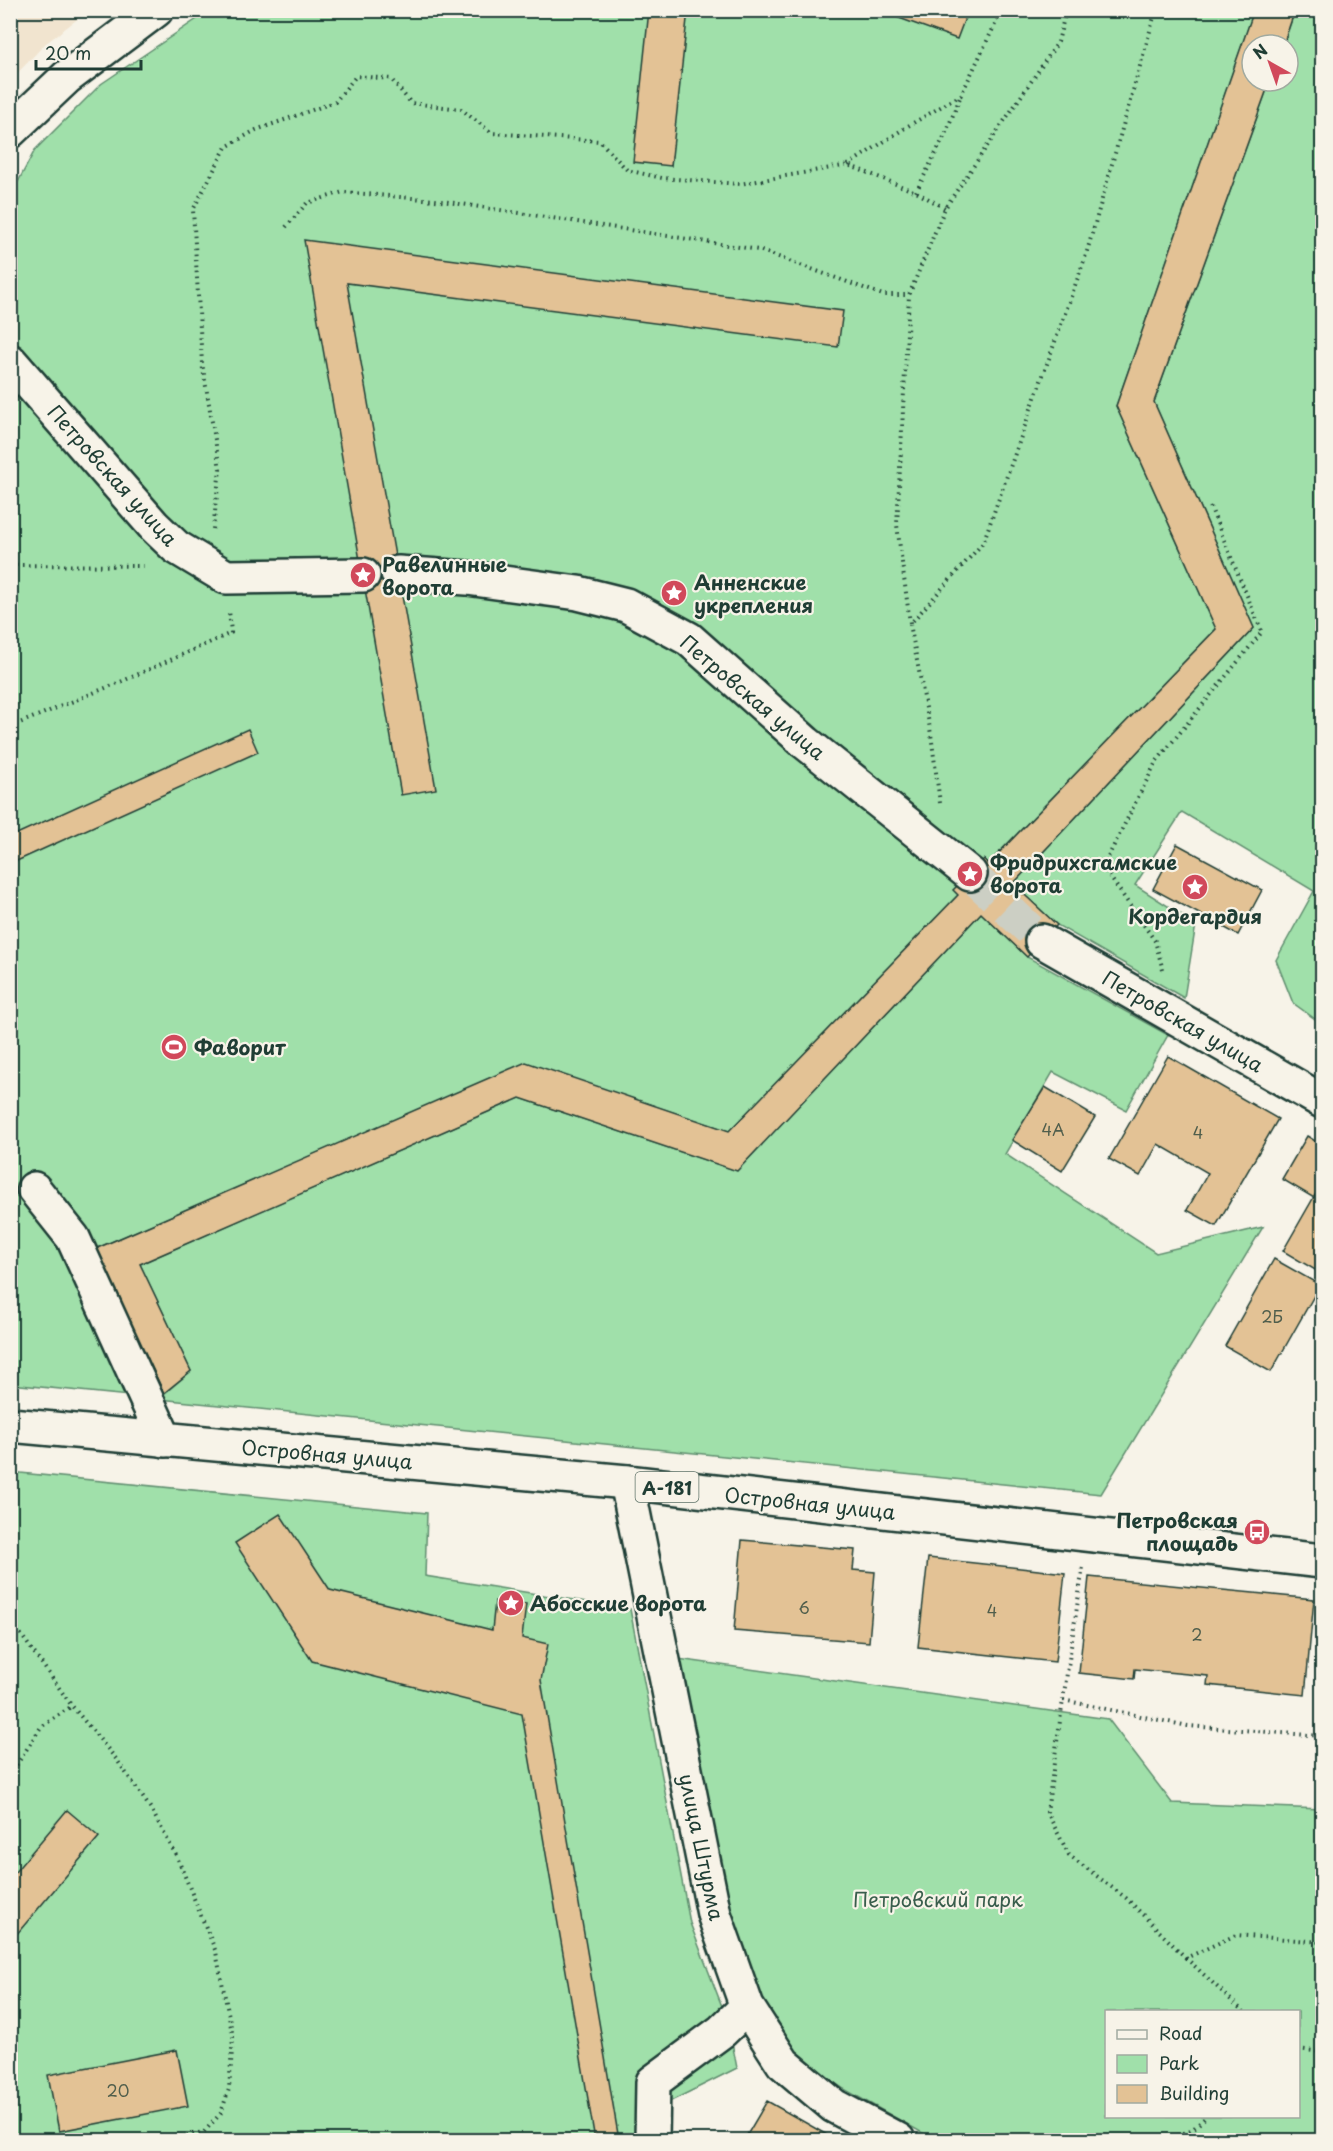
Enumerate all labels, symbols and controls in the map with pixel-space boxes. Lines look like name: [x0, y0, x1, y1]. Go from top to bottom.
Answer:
scale bar: [36, 33, 141, 71]
north arrow: [1240, 33, 1300, 93]
text: N: [1247, 37, 1272, 64]
text: 20 m: [45, 39, 91, 66]
street label: Петровская улица: [41, 398, 185, 553]
place label: Равелинные ворота: [382, 549, 507, 602]
place icon: Равелинные ворота: [348, 560, 378, 590]
place label: Анненские укрепления: [694, 567, 813, 620]
place icon: Анненские укрепления: [659, 578, 689, 608]
street label: Петровская улица: [674, 627, 832, 767]
place label: Фридрихсгамские ворота: [990, 847, 1177, 900]
place icon: Фридрихсгамские ворота: [955, 859, 985, 889]
place icon: Кордегардия: [1180, 872, 1210, 902]
place label: Кордегардия: [1128, 901, 1262, 931]
street label: Петровская улица: [1097, 963, 1269, 1080]
sports icon: Фаворит: [159, 1032, 189, 1062]
place label: Фаворит: [194, 1032, 286, 1062]
house number: 4А: [1042, 1117, 1064, 1141]
house number: 4: [1193, 1120, 1203, 1144]
house number: 2Б: [1261, 1304, 1283, 1328]
street label: Островная улица: [240, 1432, 414, 1476]
road number: А-181: [636, 1472, 698, 1502]
street label: Островная улица: [723, 1479, 897, 1527]
place label: Петровская площадь: [1116, 1505, 1238, 1558]
bus stop icon: Петровская площадь: [1242, 1517, 1272, 1547]
place icon: Абосские ворота: [496, 1588, 526, 1618]
place label: Абосские ворота: [530, 1588, 707, 1618]
house number: 6: [798, 1595, 810, 1619]
house number: 4: [987, 1598, 997, 1622]
house number: 2: [1191, 1622, 1203, 1646]
street label: улица Штурма: [672, 1771, 732, 1924]
park label: Петровский парк: [853, 1884, 1023, 1914]
legend: [1105, 2010, 1300, 2118]
text: Road: [1159, 2019, 1203, 2046]
text: Park: [1159, 2049, 1199, 2076]
house number: 20: [107, 2078, 129, 2102]
text: Building: [1159, 2079, 1229, 2106]

